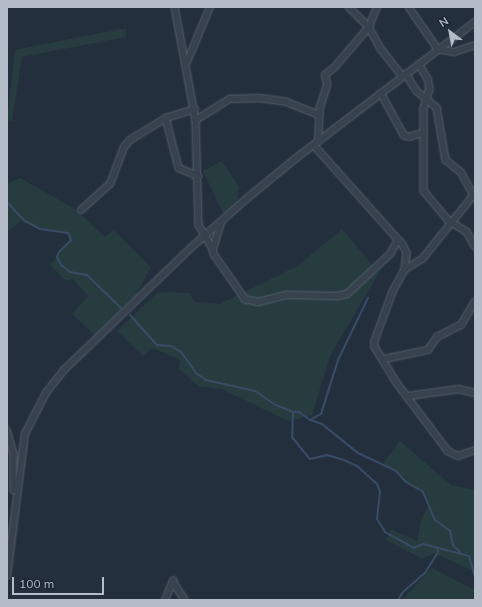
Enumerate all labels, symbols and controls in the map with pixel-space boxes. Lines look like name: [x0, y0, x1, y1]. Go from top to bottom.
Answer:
north arrow: [430, 12, 470, 52]
text: N: [436, 14, 451, 30]
scale bar: [14, 569, 106, 595]
text: 100 m: [19, 576, 54, 591]

